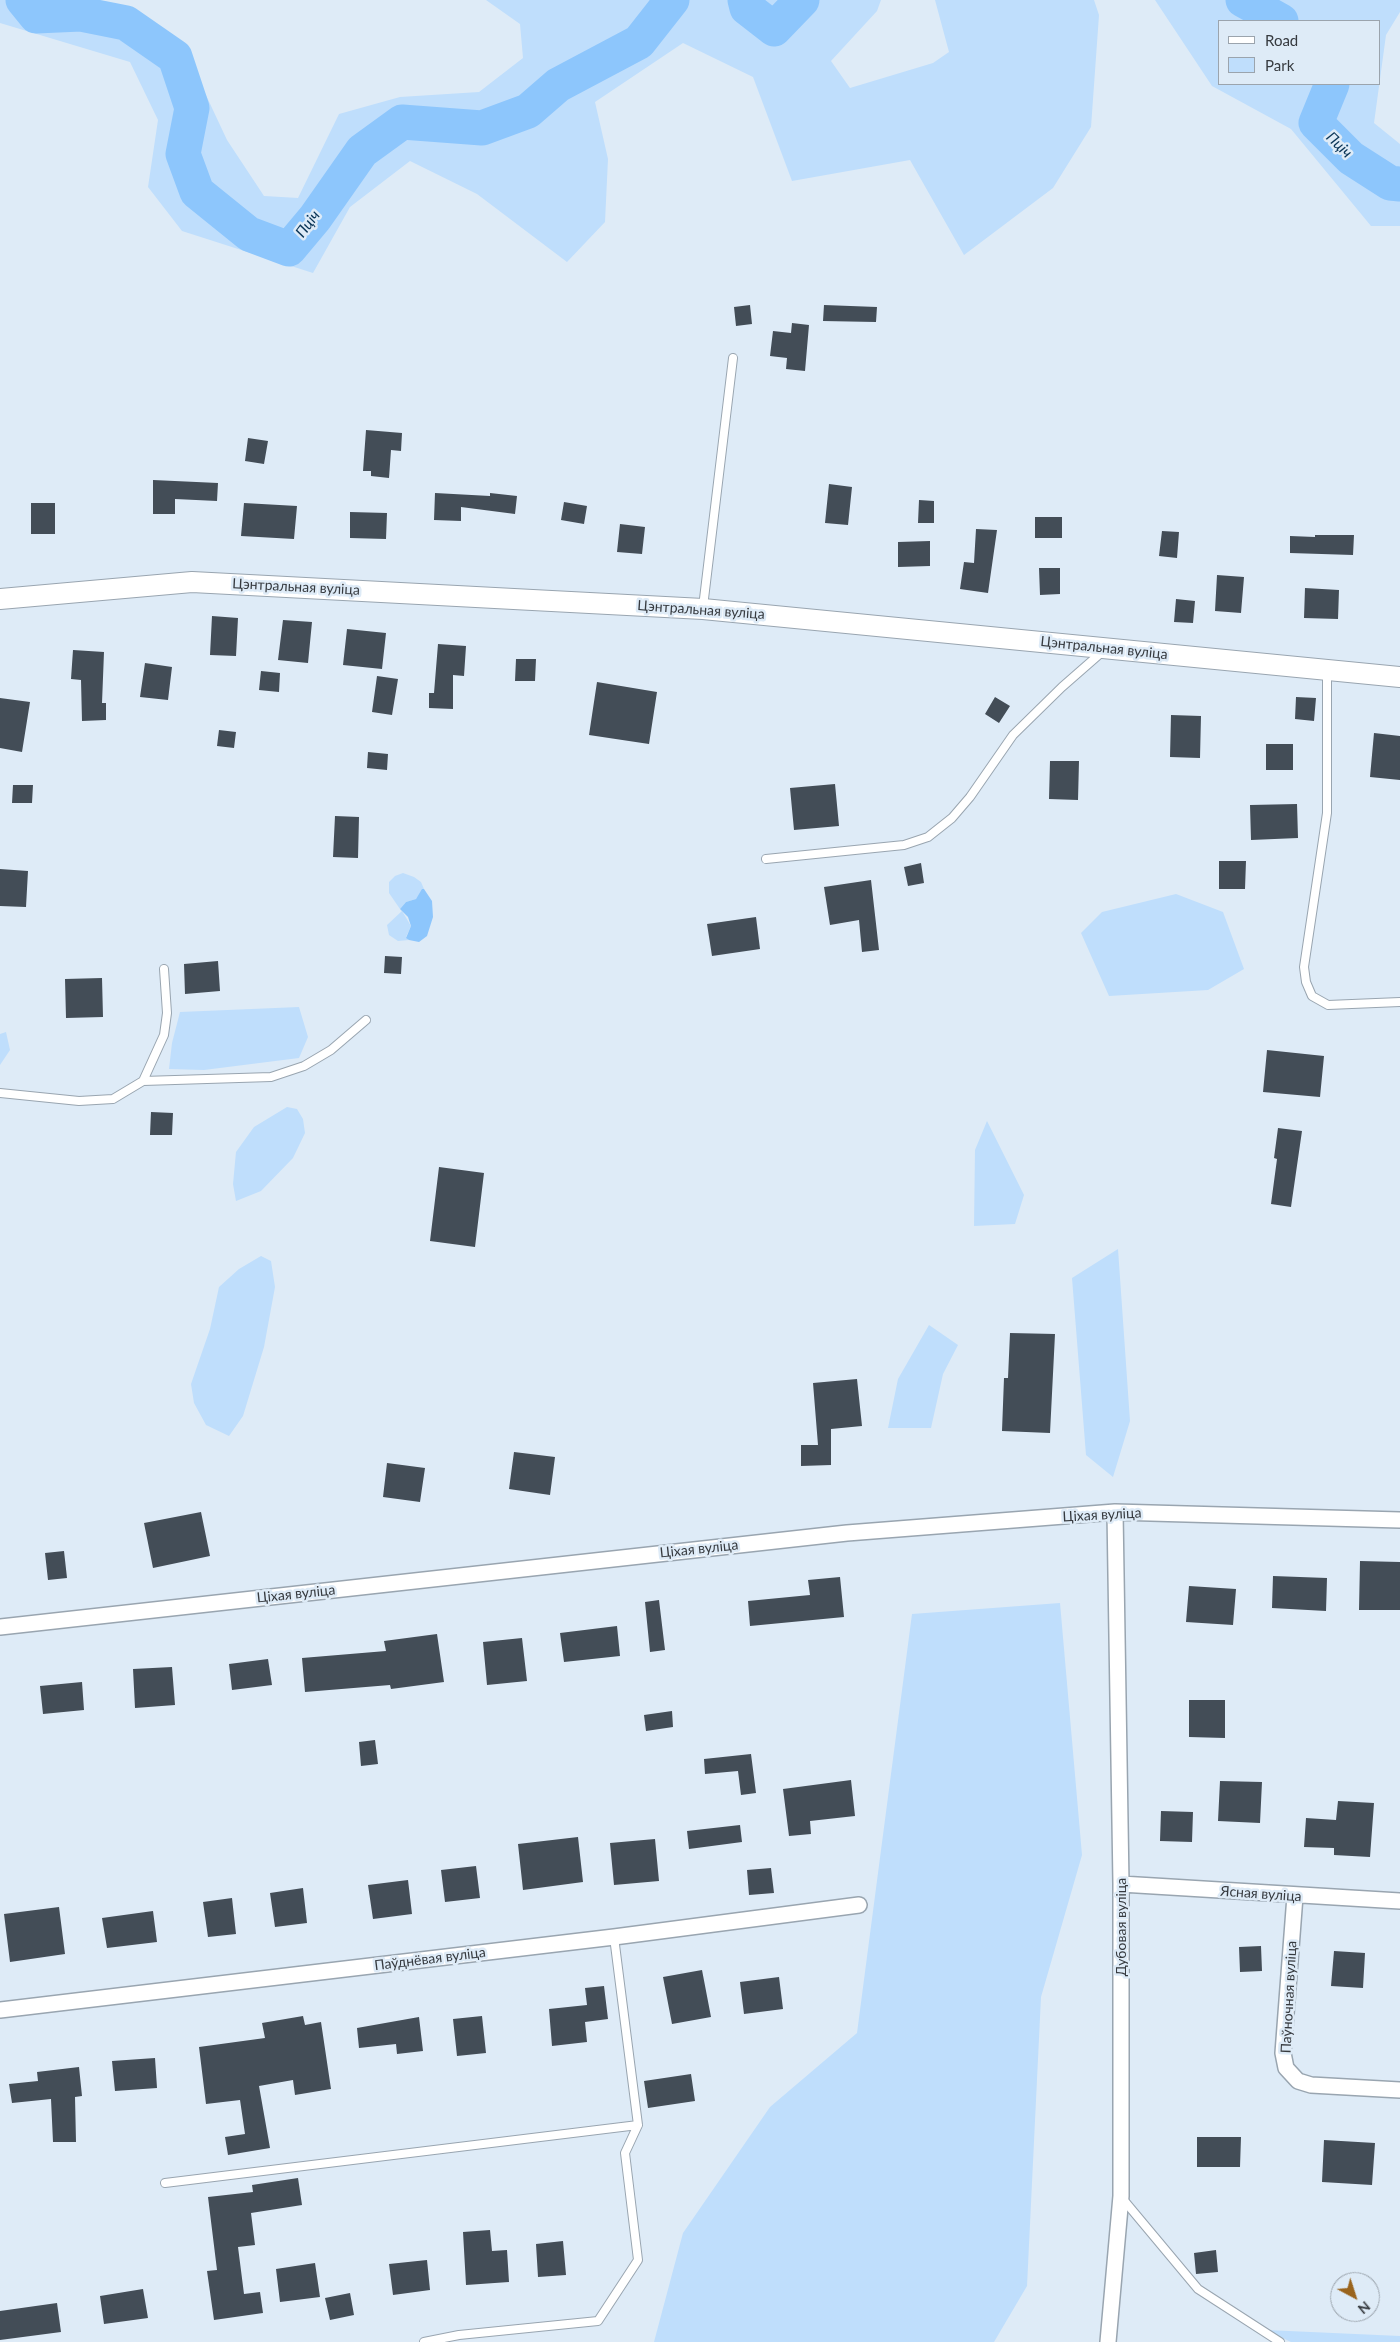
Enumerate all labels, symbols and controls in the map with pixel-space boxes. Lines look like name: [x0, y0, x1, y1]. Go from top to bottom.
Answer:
legend: [1218, 20, 1380, 85]
text: Road: [1265, 31, 1298, 49]
text: Park: [1265, 56, 1294, 74]
water label: Пціч: [1322, 128, 1356, 162]
water label: Пціч: [292, 207, 324, 241]
street label: Цэнтральная вуліца: [232, 575, 360, 599]
street label: Цэнтральная вуліца: [637, 597, 765, 623]
street label: Цэнтральная вуліца: [1040, 633, 1168, 663]
street label: Ціхая вуліца: [1062, 1505, 1142, 1525]
street label: Ціхая вуліца: [659, 1537, 739, 1561]
street label: Ціхая вуліца: [256, 1582, 336, 1606]
street label: Дубовая вуліца: [1113, 1878, 1129, 1976]
street label: Ясная вуліца: [1220, 1883, 1302, 1905]
street label: Паўночная вуліца: [1278, 1940, 1300, 2054]
street label: Паўднёвая вуліца: [373, 1944, 487, 1974]
north arrow: [1330, 2272, 1380, 2322]
text: N: [1355, 2298, 1374, 2318]

